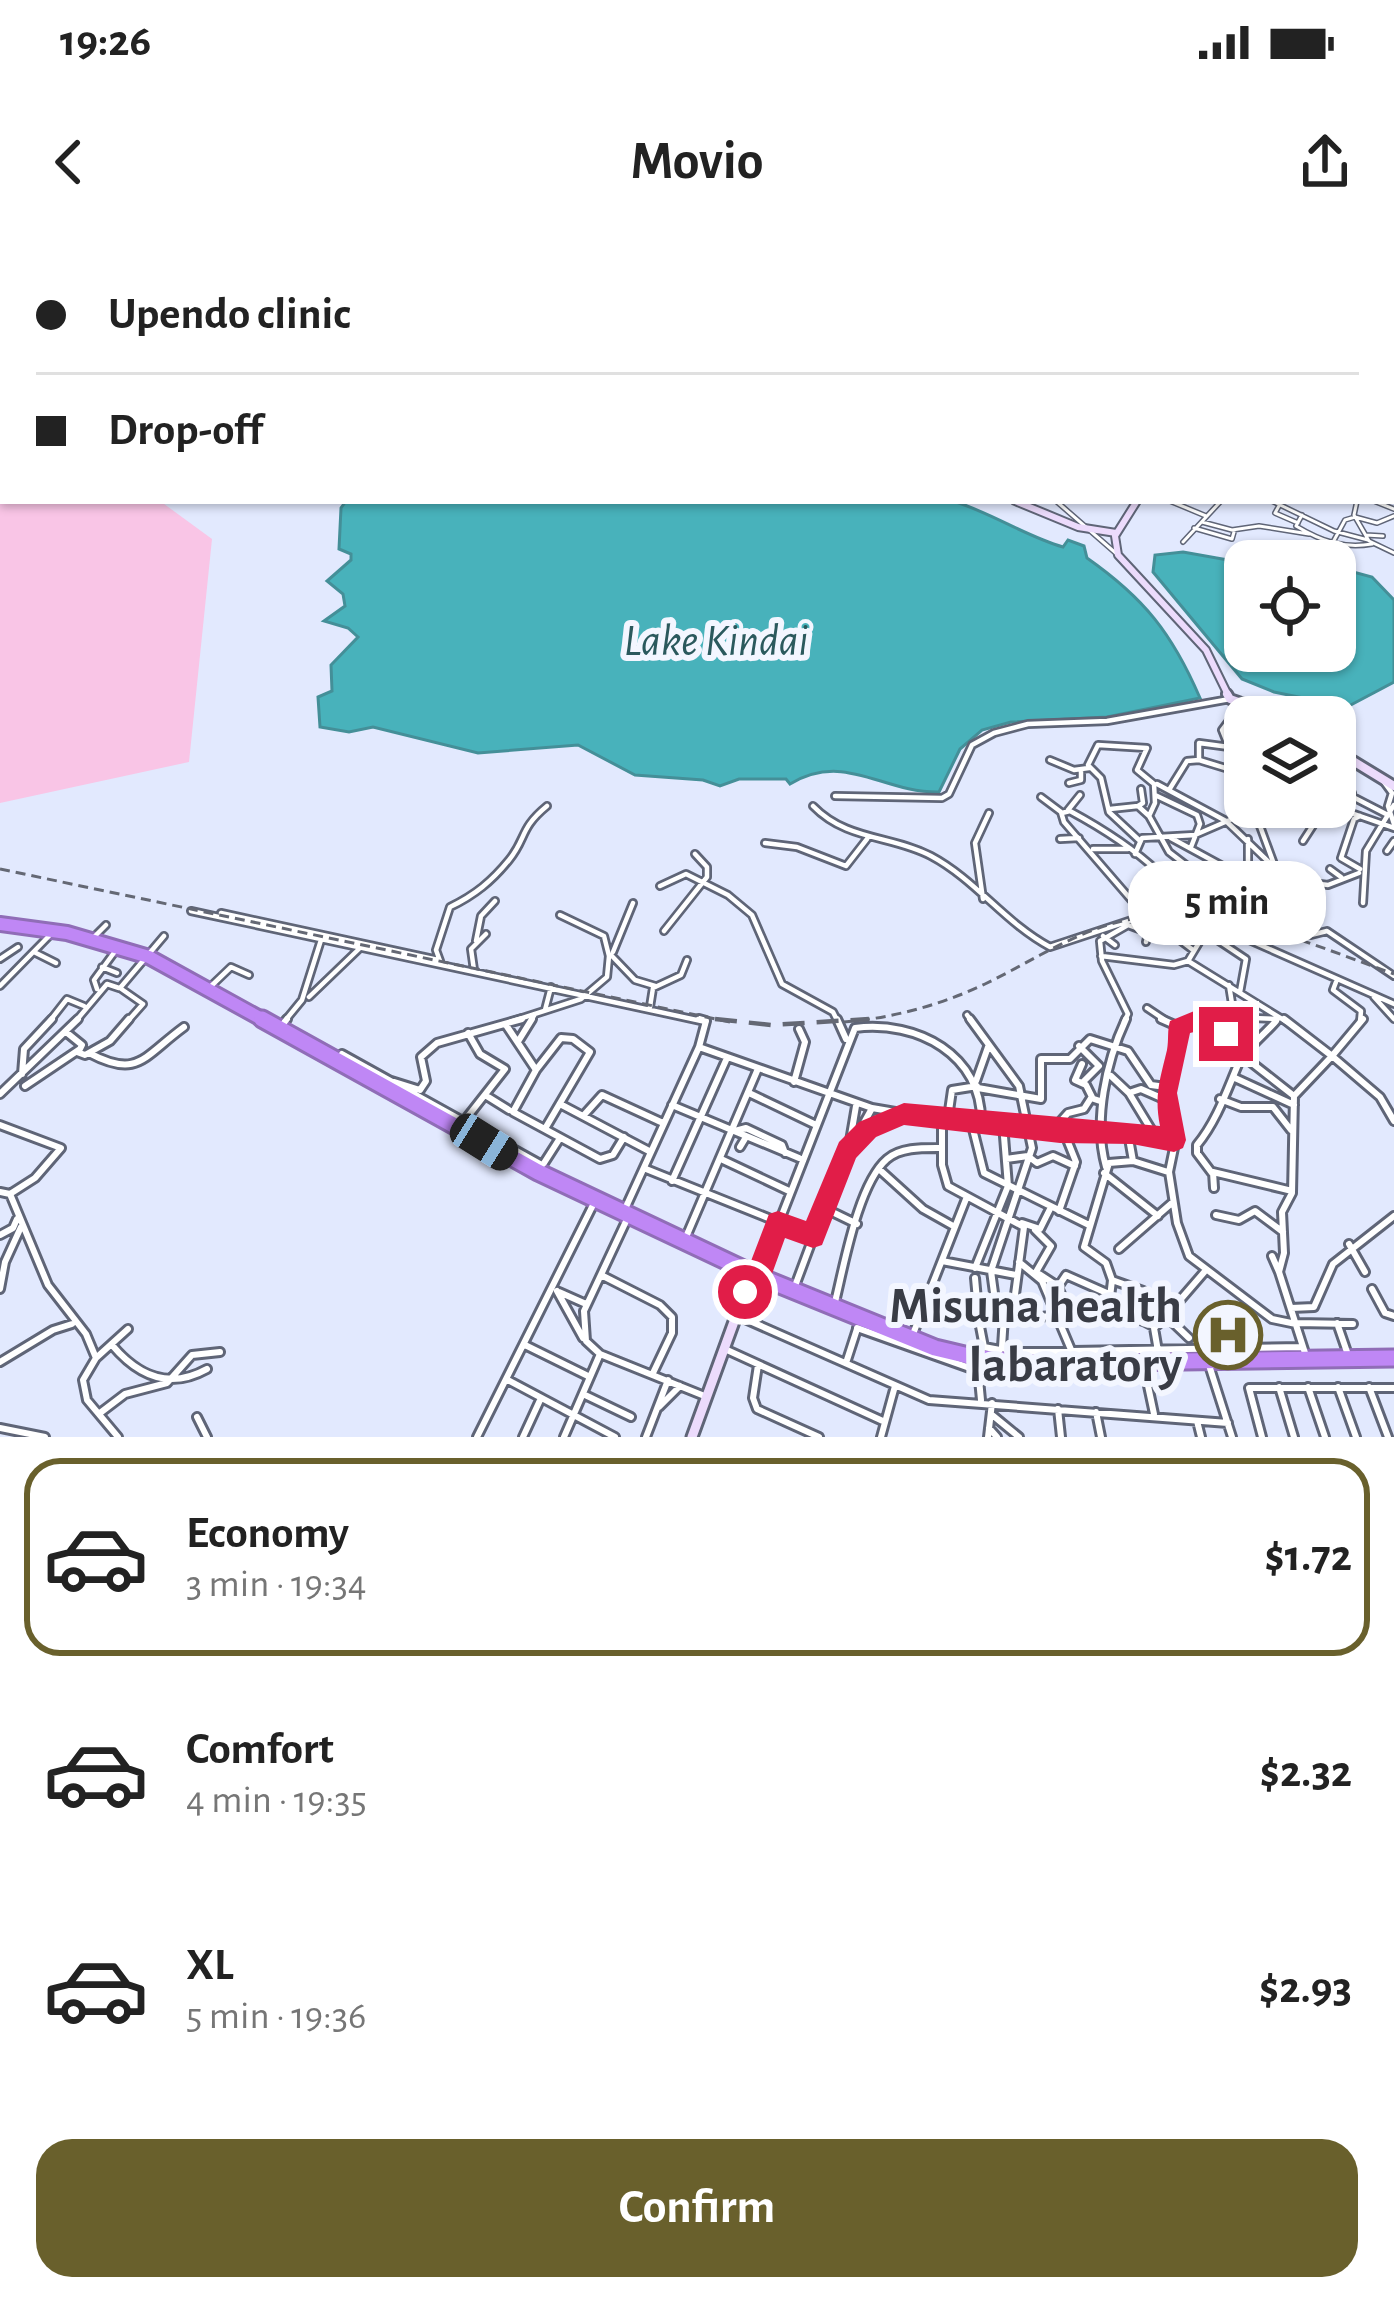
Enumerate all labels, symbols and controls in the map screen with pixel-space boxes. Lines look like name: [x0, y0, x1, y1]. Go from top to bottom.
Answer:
text: 19:26: [60, 19, 151, 64]
icon: back: [36, 129, 102, 195]
icon: share: [1292, 129, 1358, 195]
text: Movio: [630, 135, 764, 189]
text: Upendo clinic: [108, 292, 351, 337]
text: Drop-off: [108, 408, 263, 453]
map controls: [1224, 540, 1356, 828]
button: locate: [1224, 540, 1356, 672]
water label: Lake Kindai: [624, 619, 808, 664]
button: layers: [1224, 696, 1356, 828]
callout: 5 min: [1127, 860, 1325, 944]
text: 5 min: [1184, 883, 1270, 922]
route end: [1199, 1007, 1253, 1061]
car: [444, 1108, 524, 1176]
route start: [718, 1265, 772, 1319]
place label: Misuna health labaratory: [889, 1281, 1182, 1391]
hospital icon: Misuna health labaratory: [1193, 1300, 1263, 1370]
icon: car: [42, 1503, 150, 1611]
text: Economy: [186, 1511, 349, 1556]
text: $1.72: [1265, 1534, 1352, 1579]
text: 3 min · 19:34: [186, 1565, 367, 1604]
icon: car: [42, 1719, 150, 1827]
text: Comfort: [186, 1727, 334, 1772]
text: $2.32: [1260, 1750, 1352, 1795]
text: 4 min · 19:35: [186, 1781, 367, 1820]
icon: car: [42, 1935, 150, 2043]
text: XL: [186, 1943, 234, 1988]
text: $2.93: [1259, 1966, 1352, 2011]
text: 5 min · 19:36: [186, 1997, 366, 2036]
button: Confirm: [36, 2139, 1358, 2277]

